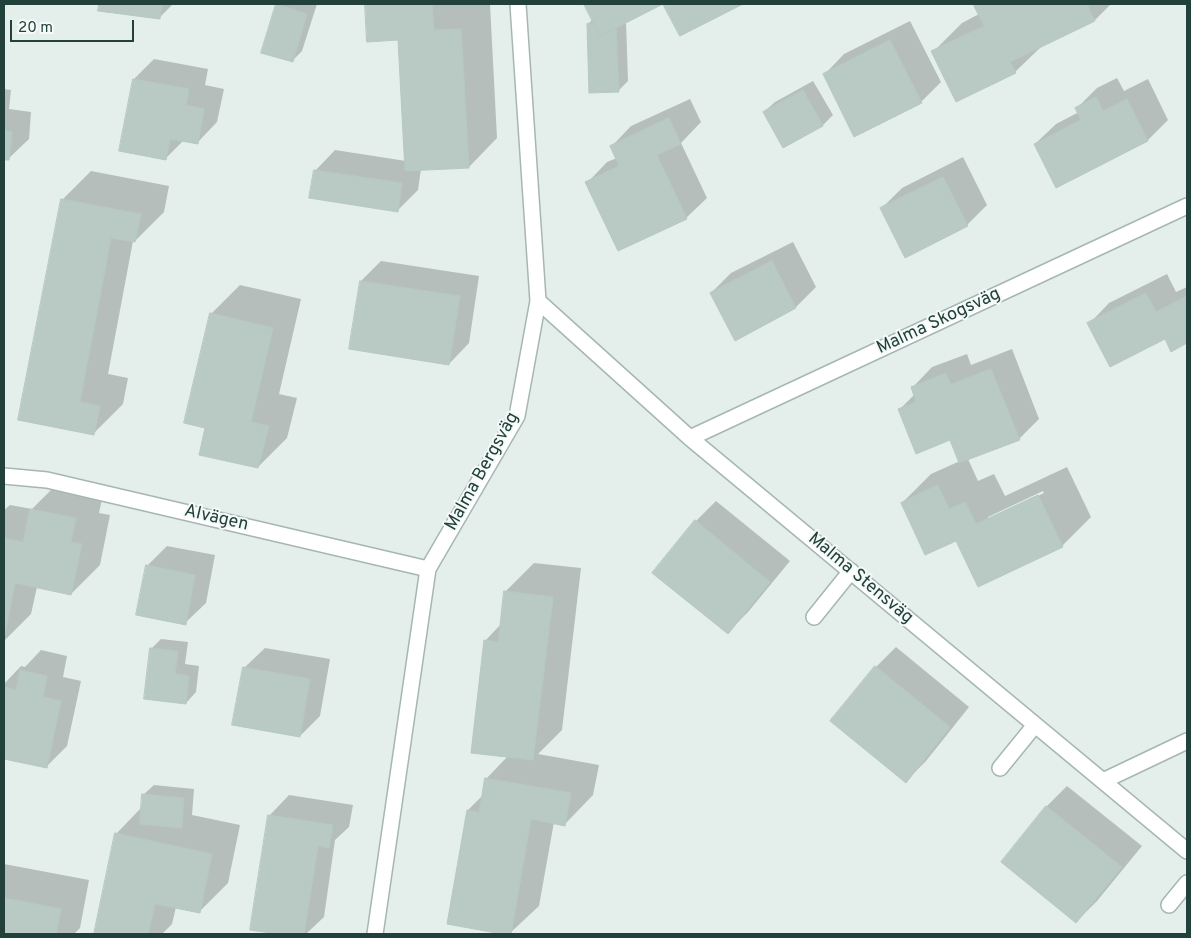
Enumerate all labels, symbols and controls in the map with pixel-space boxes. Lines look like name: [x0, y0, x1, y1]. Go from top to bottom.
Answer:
scale bar: [12, 10, 136, 42]
text: 20 m: [18, 19, 53, 38]
street label: Malma Skogsväg: [874, 284, 1004, 360]
street label: Malma Bergsväg: [441, 409, 525, 535]
street label: Alvägen: [182, 501, 250, 537]
street label: Malma Stensväg: [803, 529, 917, 629]

